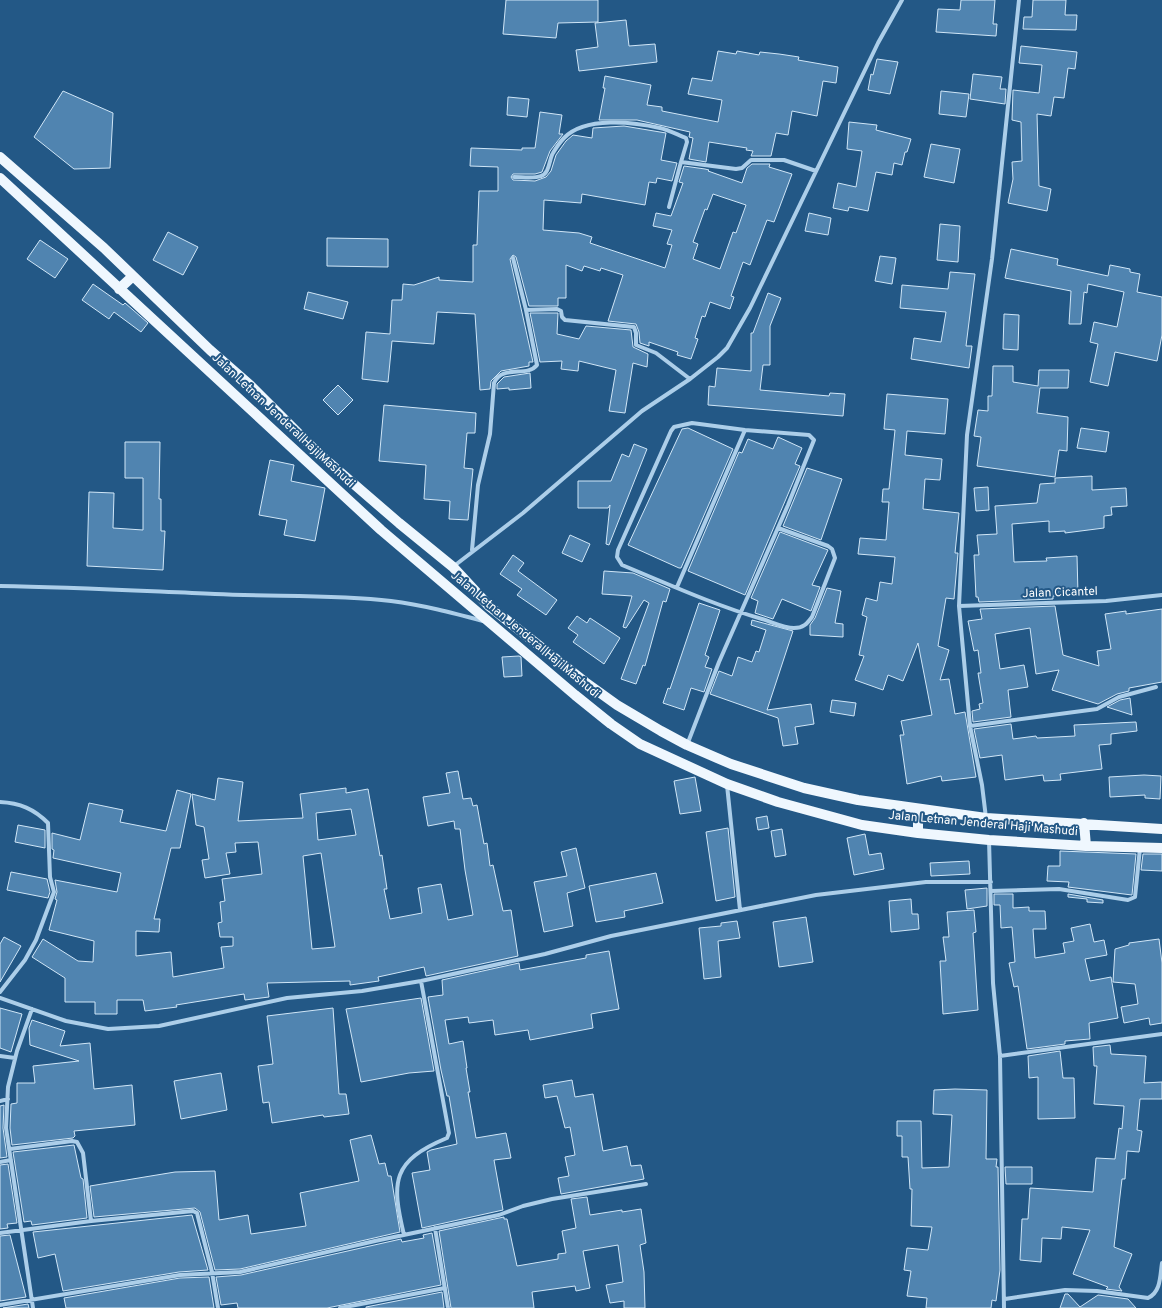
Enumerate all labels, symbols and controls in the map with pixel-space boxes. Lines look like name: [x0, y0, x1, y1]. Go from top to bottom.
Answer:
street label: Jalan Letnan Jenderal Haji Mashudi: [208, 350, 358, 492]
street label: Jalan Letnan Jenderal Haji Mashudi: [447, 568, 603, 702]
street label: Jalan Cicantel: [1022, 584, 1098, 602]
street label: Jalan Letnan Jenderal Haji Mashudi: [888, 808, 1078, 840]

